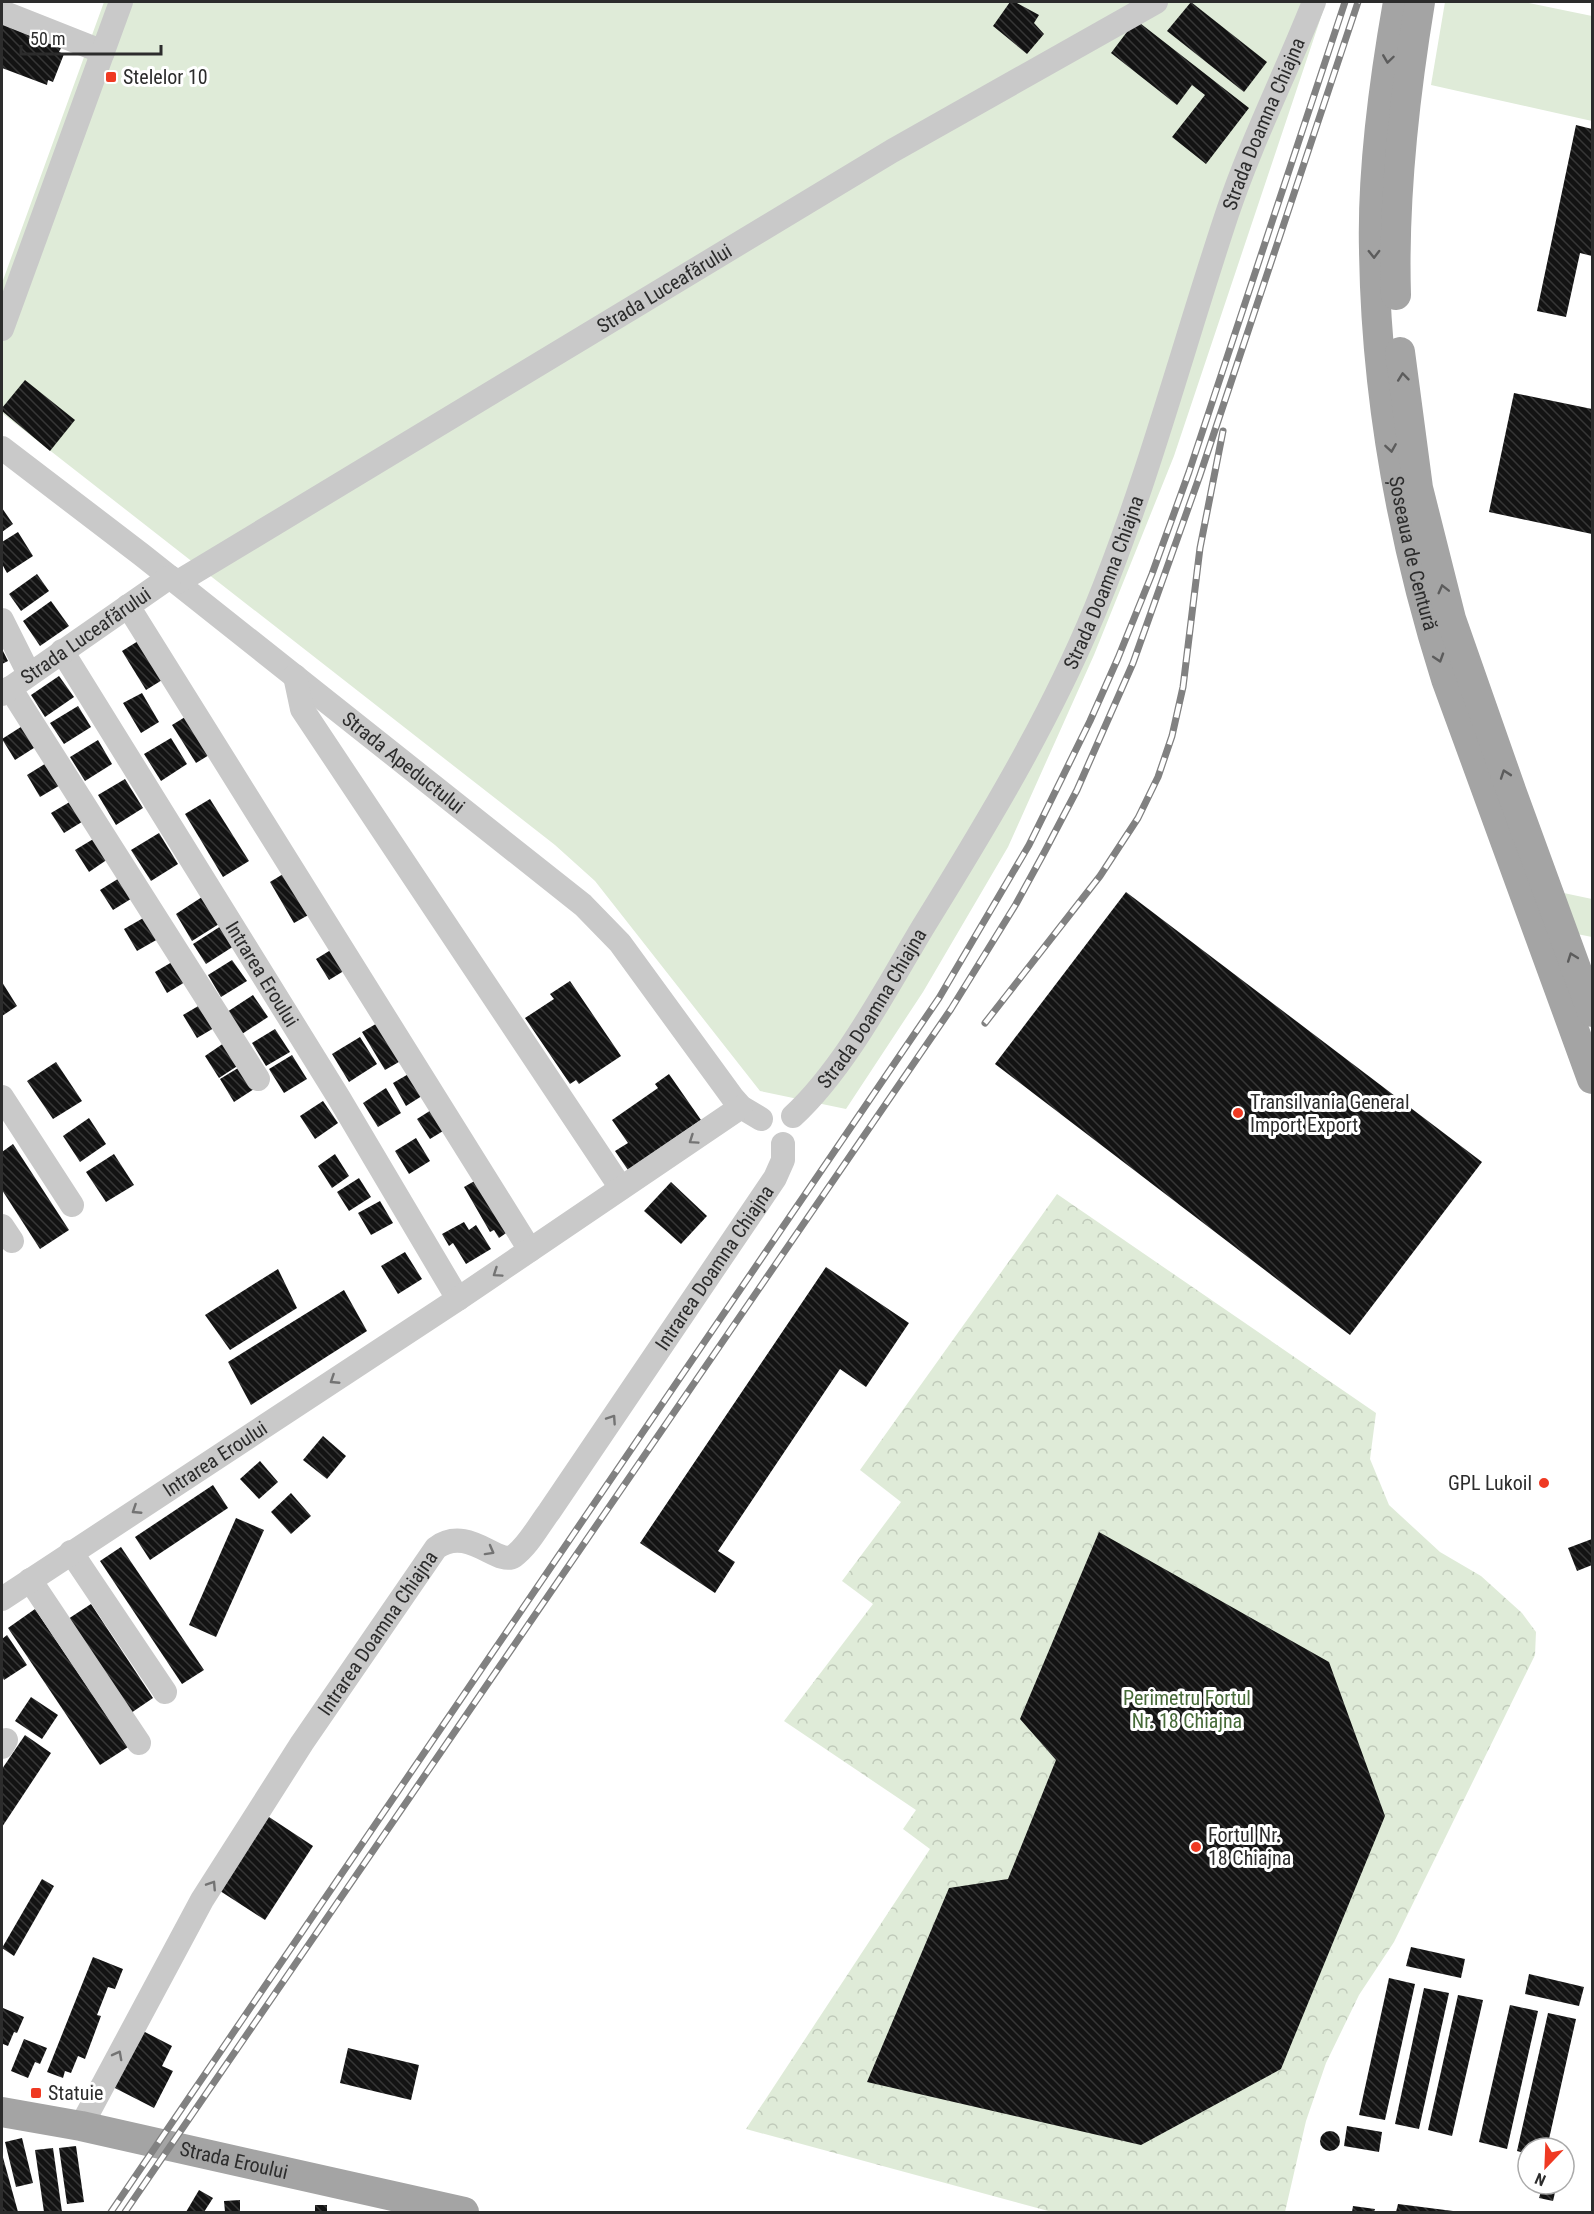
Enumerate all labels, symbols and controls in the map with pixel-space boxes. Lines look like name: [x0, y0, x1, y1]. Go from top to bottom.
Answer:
scale bar: [21, 18, 160, 56]
text: 50 m: [30, 28, 65, 49]
street label: Strada Doamna Chiajna: [1217, 34, 1310, 213]
one-way arrow: [1383, 55, 1395, 64]
place label: Stelelor 10: [123, 65, 208, 89]
marker: Stelelor 10: [104, 70, 118, 84]
street label: Strada Luceafărului: [592, 239, 736, 338]
one-way arrow: [1368, 249, 1380, 258]
one-way arrow: [1397, 373, 1410, 382]
one-way arrow: [1384, 442, 1397, 452]
street label: Șoseaua de Centură: [1384, 474, 1443, 633]
street label: Strada Doamna Chiajna: [1058, 493, 1149, 673]
street label: Strada Luceafărului: [16, 582, 155, 689]
one-way arrow: [1438, 584, 1451, 594]
one-way arrow: [1432, 652, 1445, 663]
street label: Strada Apeductului: [337, 707, 470, 818]
one-way arrow: [1499, 769, 1512, 780]
street label: Intrarea Eroului: [220, 917, 304, 1031]
street label: Strada Doamna Chiajna: [812, 924, 931, 1093]
one-way arrow: [1567, 952, 1580, 963]
place label: Transilvania General Import Export: [1250, 1090, 1410, 1137]
marker: Transilvania General Import Export: [1231, 1106, 1245, 1120]
one-way arrow: [689, 1133, 700, 1144]
street label: Intrarea Doamna Chiajna: [650, 1180, 779, 1355]
one-way arrow: [492, 1265, 503, 1276]
one-way arrow: [330, 1373, 341, 1384]
one-way arrow: [605, 1414, 616, 1425]
street label: Intrarea Eroului: [158, 1416, 272, 1502]
place label: GPL Lukoil: [1448, 1471, 1532, 1495]
marker: GPL Lukoil: [1537, 1476, 1551, 1490]
one-way arrow: [132, 1503, 143, 1514]
one-way arrow: [484, 1544, 495, 1555]
street label: Intrarea Doamna Chiajna: [313, 1546, 443, 1720]
park label: Perimetru Fortul Nr. 18 Chiajna: [1123, 1686, 1251, 1733]
place label: Fortul Nr. 18 Chiajna: [1208, 1823, 1291, 1870]
marker: Fortul Nr. 18 Chiajna: [1189, 1840, 1203, 1854]
one-way arrow: [204, 1880, 215, 1891]
one-way arrow: [111, 2051, 122, 2062]
place label: Statuie: [48, 2081, 103, 2105]
marker: Statuie: [29, 2086, 43, 2100]
north arrow: [1516, 2136, 1576, 2196]
street label: Strada Eroului: [178, 2137, 290, 2184]
text: N: [1532, 2169, 1549, 2190]

